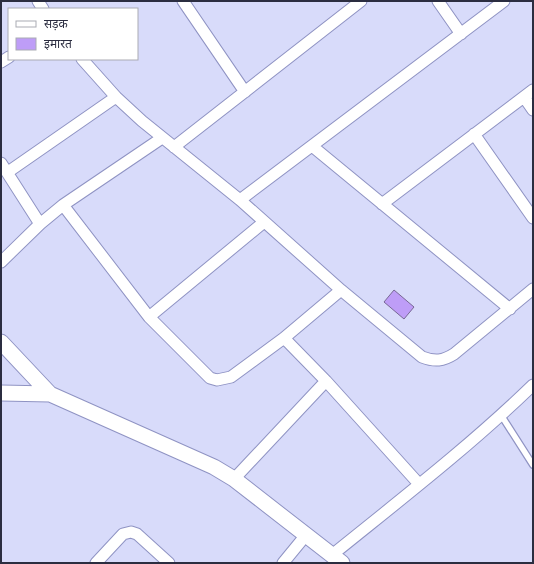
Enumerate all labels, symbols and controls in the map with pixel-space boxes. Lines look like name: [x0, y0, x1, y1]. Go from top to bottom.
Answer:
legend: [8, 8, 138, 60]
text: सड़क: [44, 16, 69, 31]
text: इमारत: [44, 36, 73, 51]

